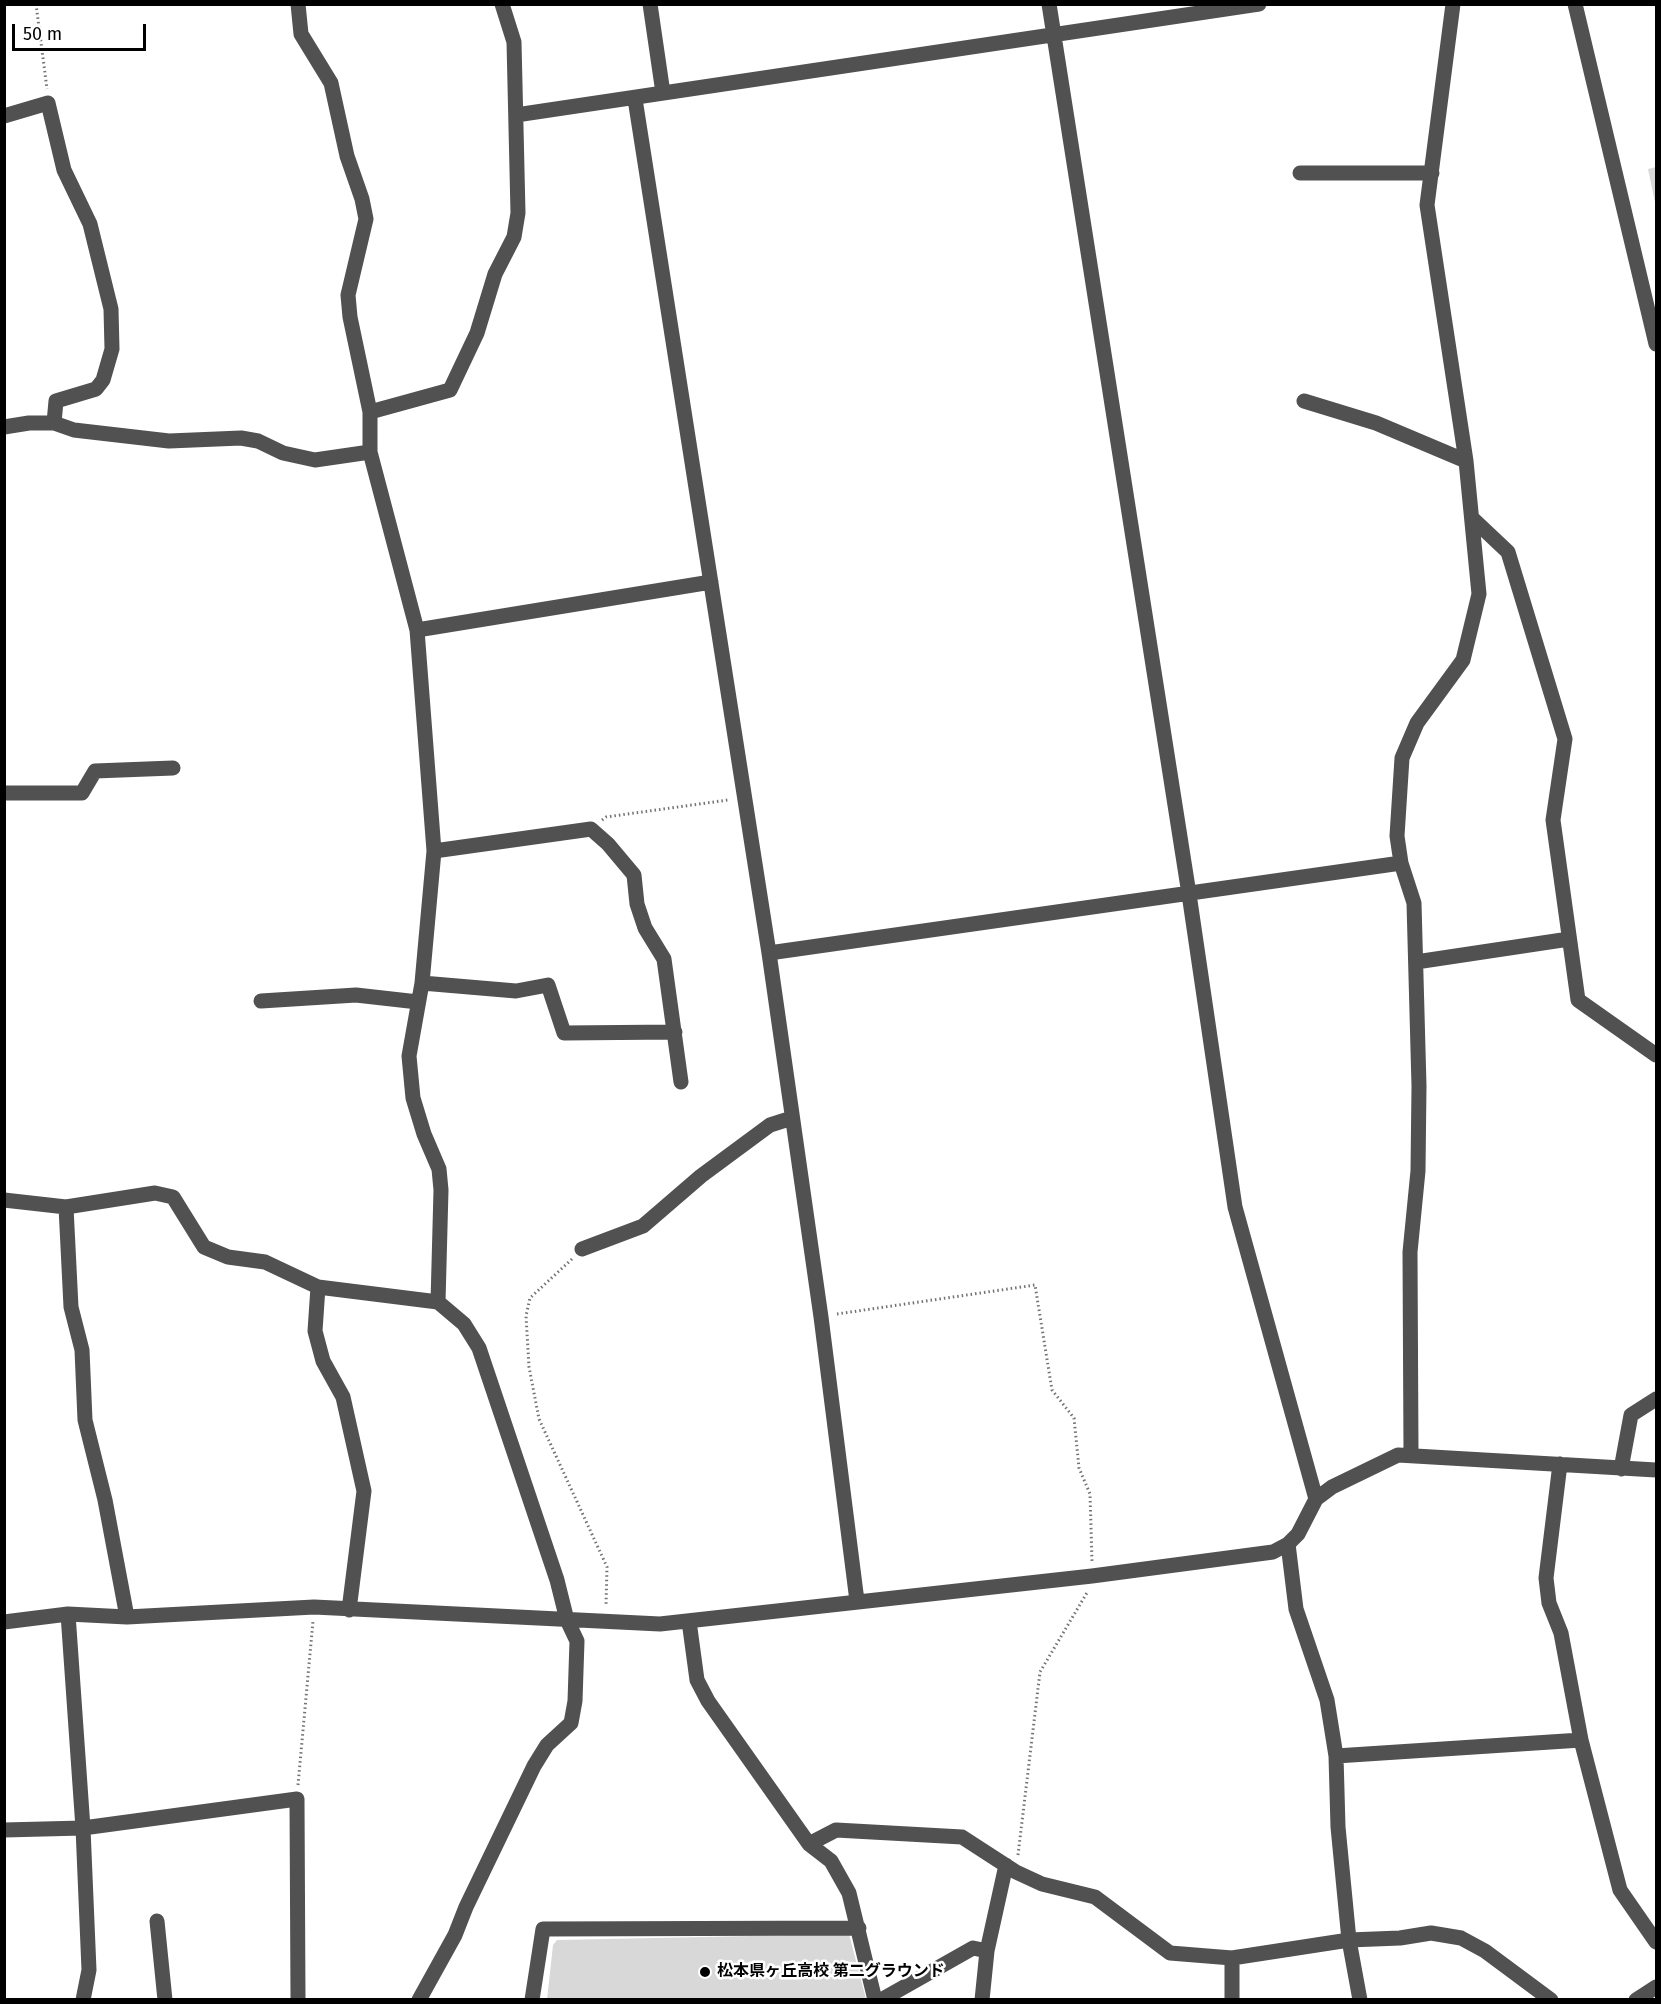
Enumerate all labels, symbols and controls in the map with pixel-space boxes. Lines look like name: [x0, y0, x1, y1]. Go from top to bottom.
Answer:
scale bar: [15, 12, 148, 50]
text: 50 m: [23, 23, 62, 45]
place label: 松本県ヶ丘高校 第二グラウンド: [717, 1962, 945, 1982]
marker: 松本県ヶ丘高校 第二グラウンド: [698, 1965, 712, 1979]

